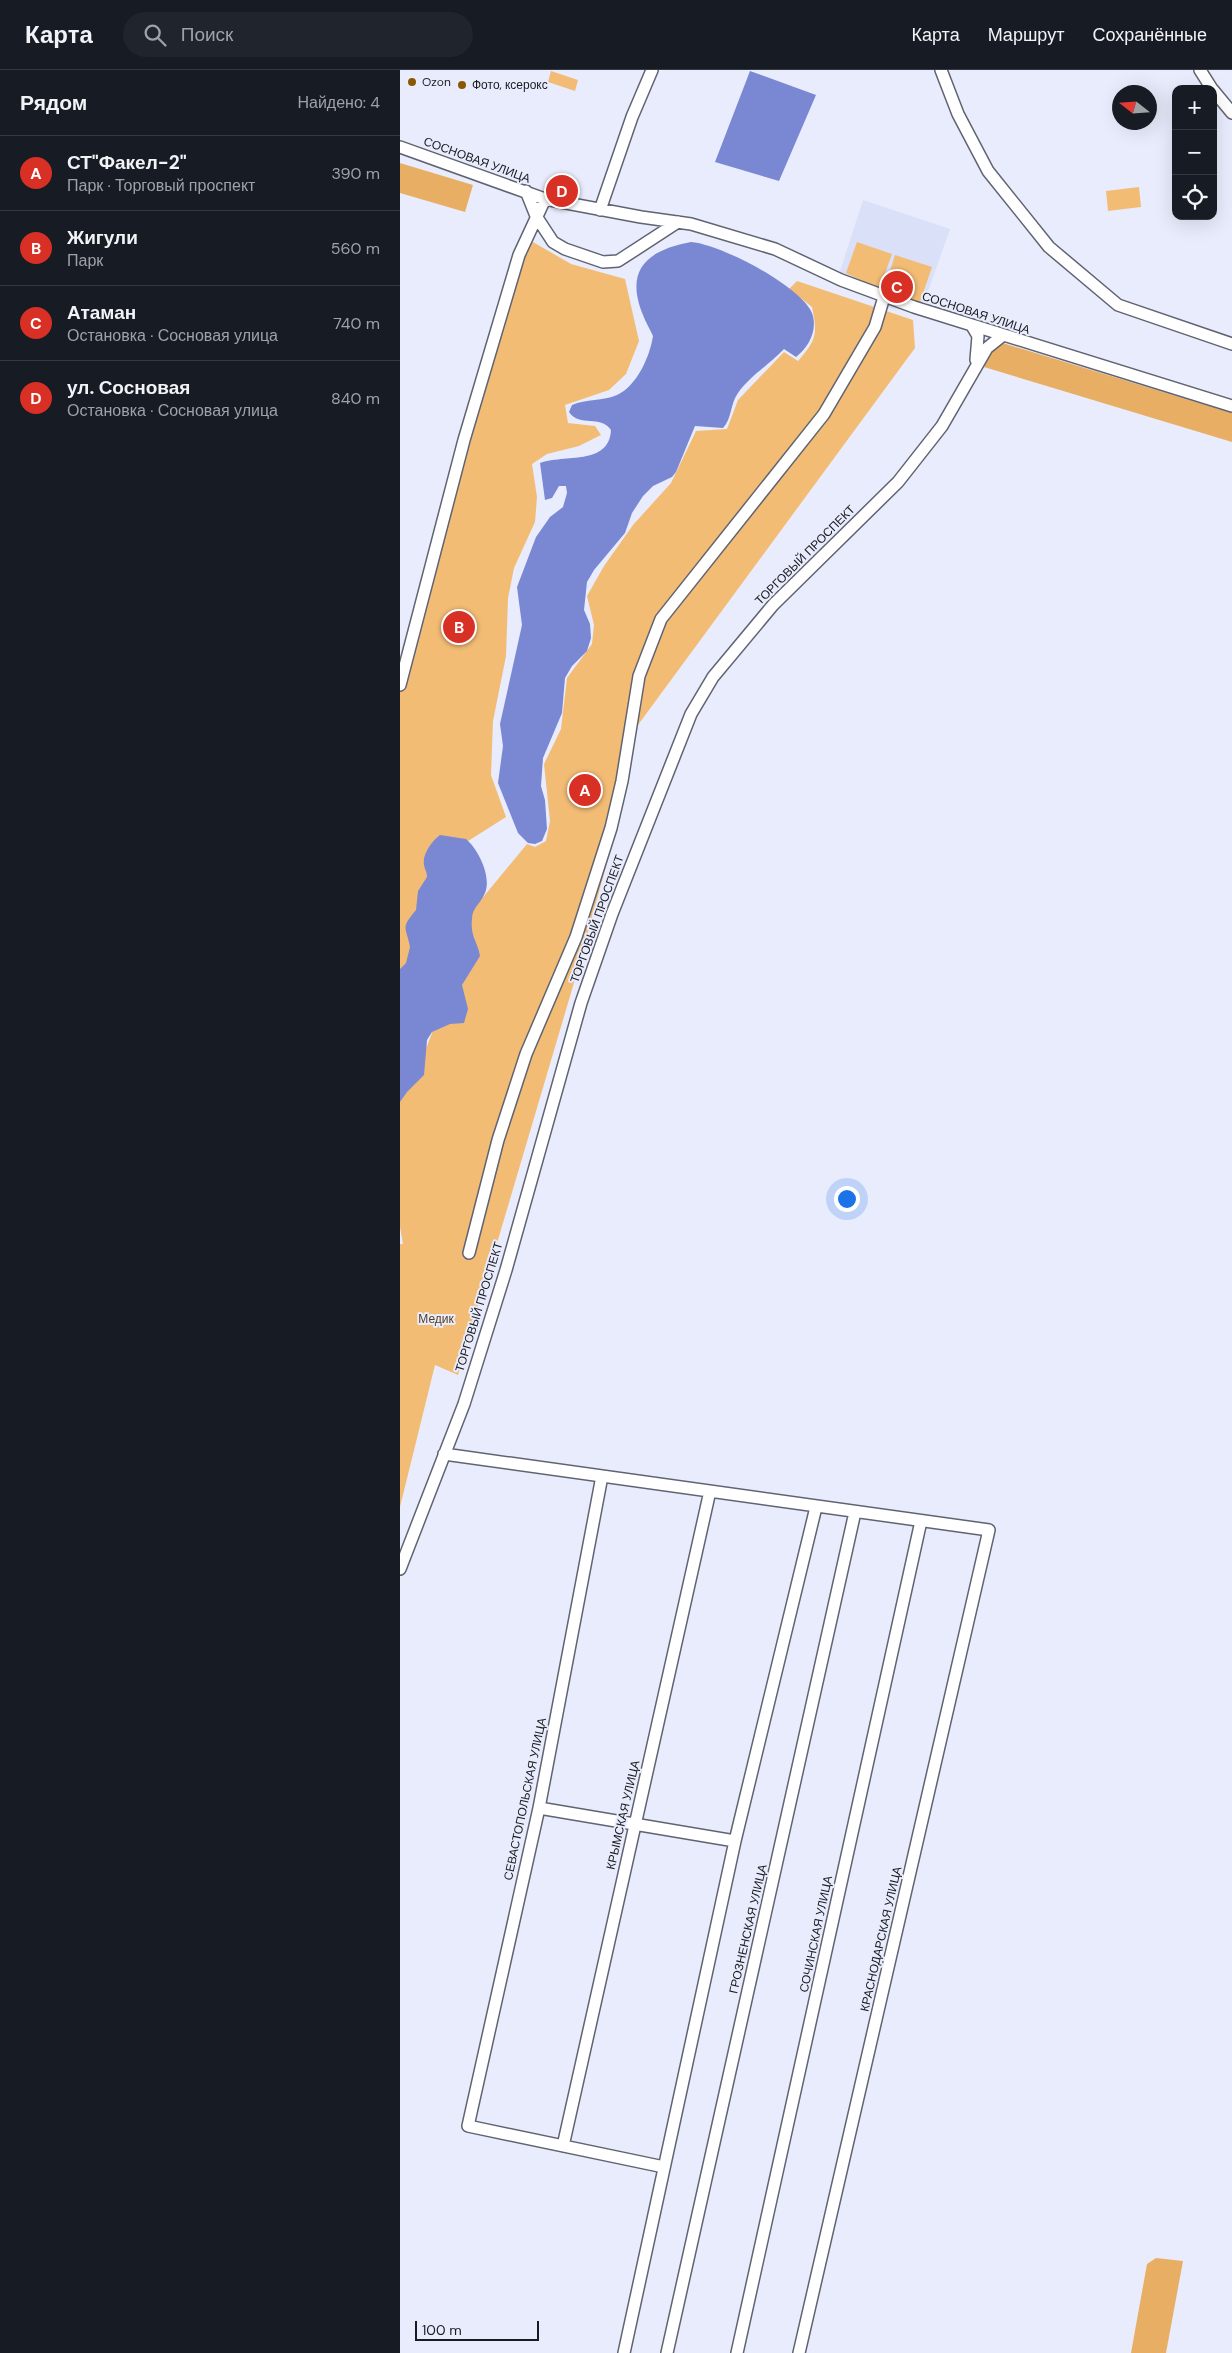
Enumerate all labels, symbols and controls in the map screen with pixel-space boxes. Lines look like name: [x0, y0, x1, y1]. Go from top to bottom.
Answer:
search box: [123, 12, 473, 57]
text: Карта: [25, 19, 93, 50]
icon: search: [141, 21, 169, 49]
text: Поиск: [181, 22, 233, 47]
text: Карта: [912, 23, 960, 47]
text: Маршрут: [988, 23, 1064, 47]
text: Сохранённые: [1092, 23, 1207, 47]
place label: Ozon: [422, 74, 451, 90]
marker: Ozon: [406, 76, 418, 88]
place label: Фото, ксерокс: [472, 77, 548, 93]
marker: Фото, ксерокс: [456, 79, 468, 91]
north arrow: [1112, 85, 1157, 130]
map controls: [1172, 85, 1217, 220]
button: +: [1172, 85, 1217, 130]
text: Рядом: [20, 89, 87, 117]
text: Найдено: 4: [297, 92, 380, 113]
button: −: [1172, 130, 1217, 175]
street label: СОСНОВАЯ УЛИЦА: [421, 133, 533, 187]
text: СТ"Факел-2": [67, 150, 187, 175]
text: A: [30, 163, 42, 184]
text: 390 m: [332, 163, 380, 184]
pin: D: [546, 172, 578, 210]
text: Парк · Торговый проспект: [67, 175, 255, 196]
button: locate: [1172, 175, 1217, 220]
text: Жигули: [67, 225, 138, 250]
text: B: [31, 238, 41, 259]
text: 560 m: [331, 238, 380, 259]
text: Парк: [67, 250, 103, 271]
pin: C: [881, 268, 913, 306]
street label: СОСНОВАЯ УЛИЦА: [920, 288, 1032, 338]
text: Атаман: [67, 300, 136, 325]
text: C: [30, 313, 42, 334]
text: 740 m: [333, 313, 380, 334]
text: Остановка · Сосновая улица: [67, 325, 278, 346]
text: ул. Сосновая: [67, 375, 190, 400]
text: D: [30, 388, 42, 409]
text: 840 m: [331, 388, 380, 409]
text: Остановка · Сосновая улица: [67, 400, 278, 421]
street label: ТОРГОВЫЙ ПРОСПЕКТ: [752, 501, 859, 608]
pin: B: [443, 608, 475, 646]
pin: A: [569, 771, 601, 809]
street label: ТОРГОВЫЙ ПРОСПЕКТ: [566, 852, 628, 985]
your location: [834, 1186, 860, 1212]
street label: ТОРГОВЫЙ ПРОСПЕКТ: [452, 1239, 507, 1374]
park label: Медик: [418, 1311, 454, 1327]
street label: СЕВАСТОПОЛЬСКАЯ УЛИЦА: [500, 1716, 550, 1882]
street label: КРЫМСКАЯ УЛИЦА: [603, 1759, 643, 1871]
street label: ГРОЗНЕНСКАЯ УЛИЦА: [725, 1863, 771, 1995]
street label: КРАСНОДАРСКАЯ УЛИЦА: [857, 1865, 905, 2013]
street label: СОЧИНСКАЯ УЛИЦА: [796, 1874, 836, 1994]
scale bar: [415, 2318, 539, 2341]
text: 100 m: [422, 2321, 462, 2339]

